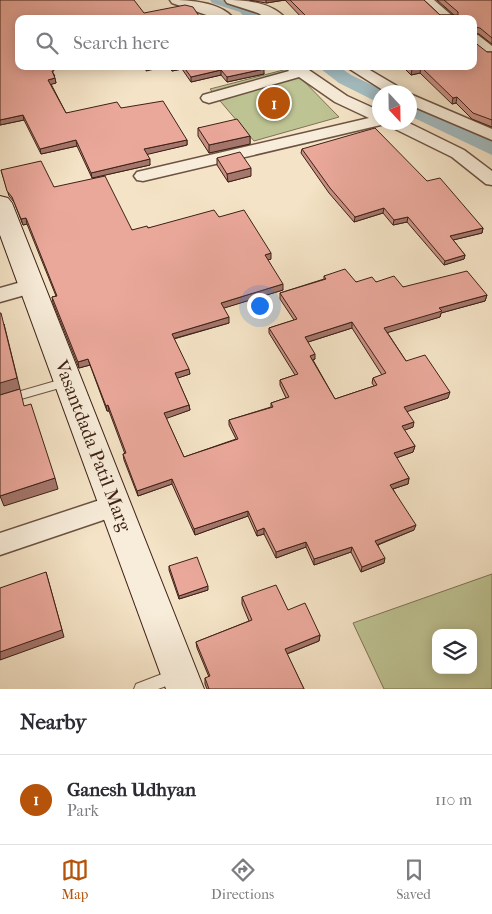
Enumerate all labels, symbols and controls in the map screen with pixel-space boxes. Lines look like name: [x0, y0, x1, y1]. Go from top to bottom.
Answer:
search box: [15, 15, 477, 70]
icon: search: [33, 29, 61, 57]
text: Search here: [73, 32, 169, 54]
pin: 1: [258, 84, 290, 122]
north arrow: [372, 85, 417, 130]
your location: [247, 293, 273, 319]
street label: Vasantdada Patil Marg: [50, 356, 136, 536]
map controls: [432, 629, 477, 674]
button: layers: [432, 629, 477, 674]
text: Nearby: [20, 710, 86, 734]
text: Ganesh Udhyan: [67, 779, 196, 801]
text: 1: [33, 790, 39, 809]
text: 110 m: [435, 790, 472, 809]
text: Park: [67, 801, 99, 820]
tab: Map: [61, 856, 89, 903]
tab: Directions: [211, 856, 274, 903]
tab: Saved: [396, 856, 431, 903]

